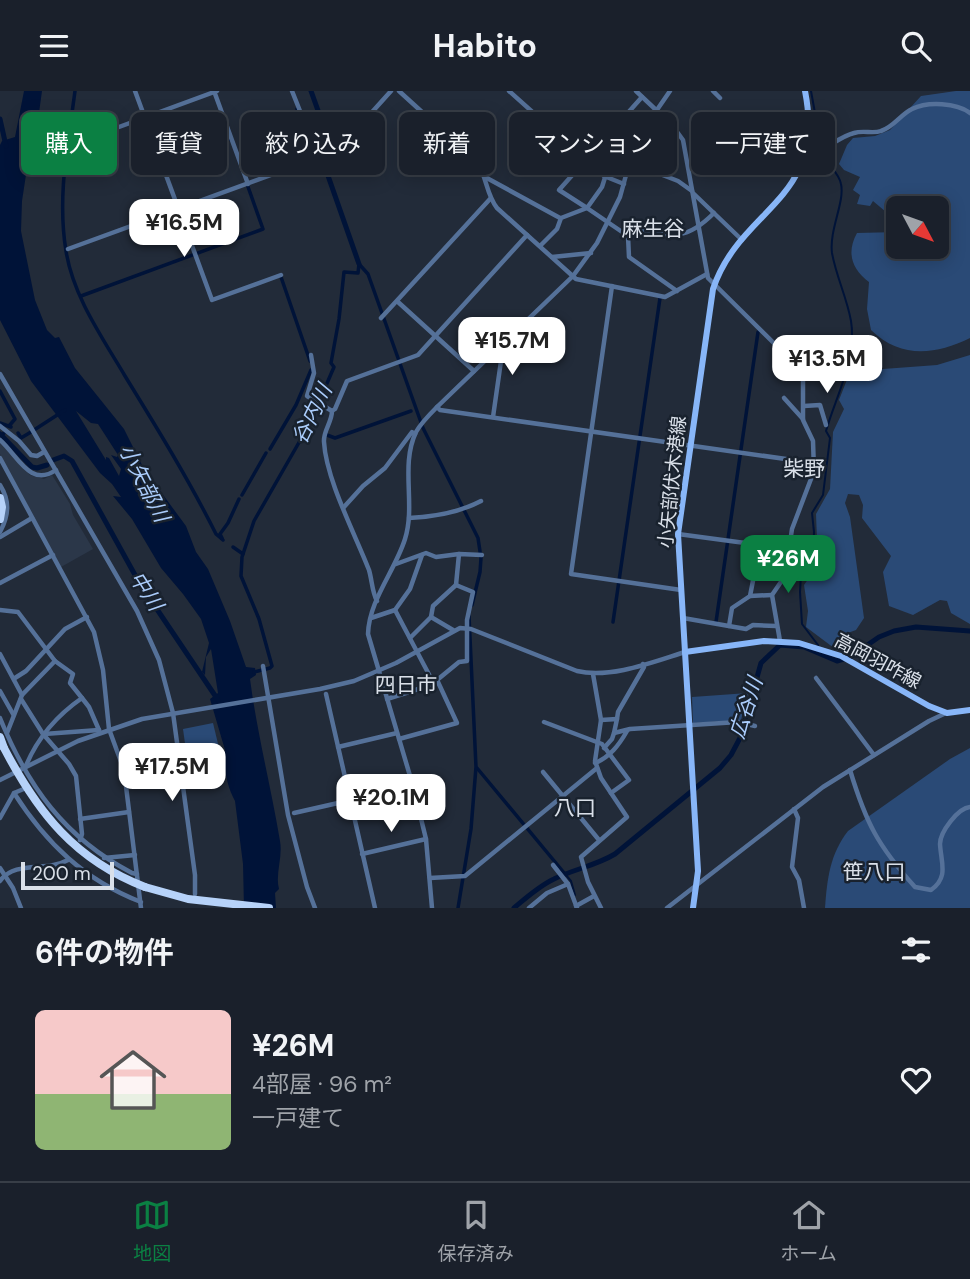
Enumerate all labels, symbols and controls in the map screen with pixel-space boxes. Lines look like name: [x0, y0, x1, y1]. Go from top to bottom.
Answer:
text: Habito: [433, 25, 537, 67]
icon: menu: [35, 27, 73, 65]
icon: search: [897, 27, 935, 65]
chip: 購入: [21, 112, 117, 175]
chip: 賃貸: [131, 112, 227, 175]
chip: 絞り込み: [241, 112, 385, 175]
chip: 新着: [399, 112, 495, 175]
chip: マンション: [509, 112, 677, 175]
chip: 一戸建て: [691, 112, 835, 175]
north arrow: [886, 196, 948, 259]
map controls: [886, 196, 949, 259]
pin: ¥16.5M: [127, 199, 241, 259]
text: ¥16.5M: [145, 207, 223, 237]
district label: 麻生谷: [622, 215, 685, 243]
pin: ¥15.7M: [455, 317, 569, 377]
text: ¥15.7M: [474, 325, 550, 355]
pin: ¥13.5M: [770, 335, 884, 395]
text: ¥13.5M: [788, 343, 866, 373]
water label: 谷内川: [286, 378, 339, 448]
street label: 小矢部伏木港線: [653, 415, 691, 549]
water label: 小矢部川: [112, 439, 176, 529]
district label: 柴野: [783, 455, 825, 483]
pin: ¥26M: [747, 535, 829, 595]
text: ¥26M: [756, 543, 820, 573]
water label: 中川: [123, 566, 170, 618]
street label: 高岡羽咋線: [830, 628, 926, 694]
district label: 四日市: [375, 671, 438, 699]
water label: 広谷川: [723, 672, 770, 742]
pin: ¥17.5M: [115, 743, 229, 803]
text: ¥17.5M: [135, 751, 209, 781]
pin: ¥20.1M: [334, 775, 448, 834]
text: ¥20.1M: [352, 782, 430, 812]
district label: 八口: [554, 794, 596, 822]
district label: 笹八口: [843, 858, 906, 886]
scale bar: [21, 859, 114, 891]
text: 200 m: [32, 861, 91, 886]
icon: filters: [897, 931, 935, 969]
text: 6件の物件: [35, 933, 174, 972]
text: ¥26M: [252, 1026, 334, 1065]
icon: home: [91, 1038, 175, 1122]
icon: heart: [897, 1061, 935, 1099]
text: 4部屋 · 96 m²: [252, 1069, 392, 1099]
text: 一戸建て: [252, 1103, 344, 1133]
tab: 地図: [133, 1196, 171, 1266]
tab: 保存済み: [438, 1196, 514, 1266]
tab: ホーム: [780, 1196, 837, 1266]

